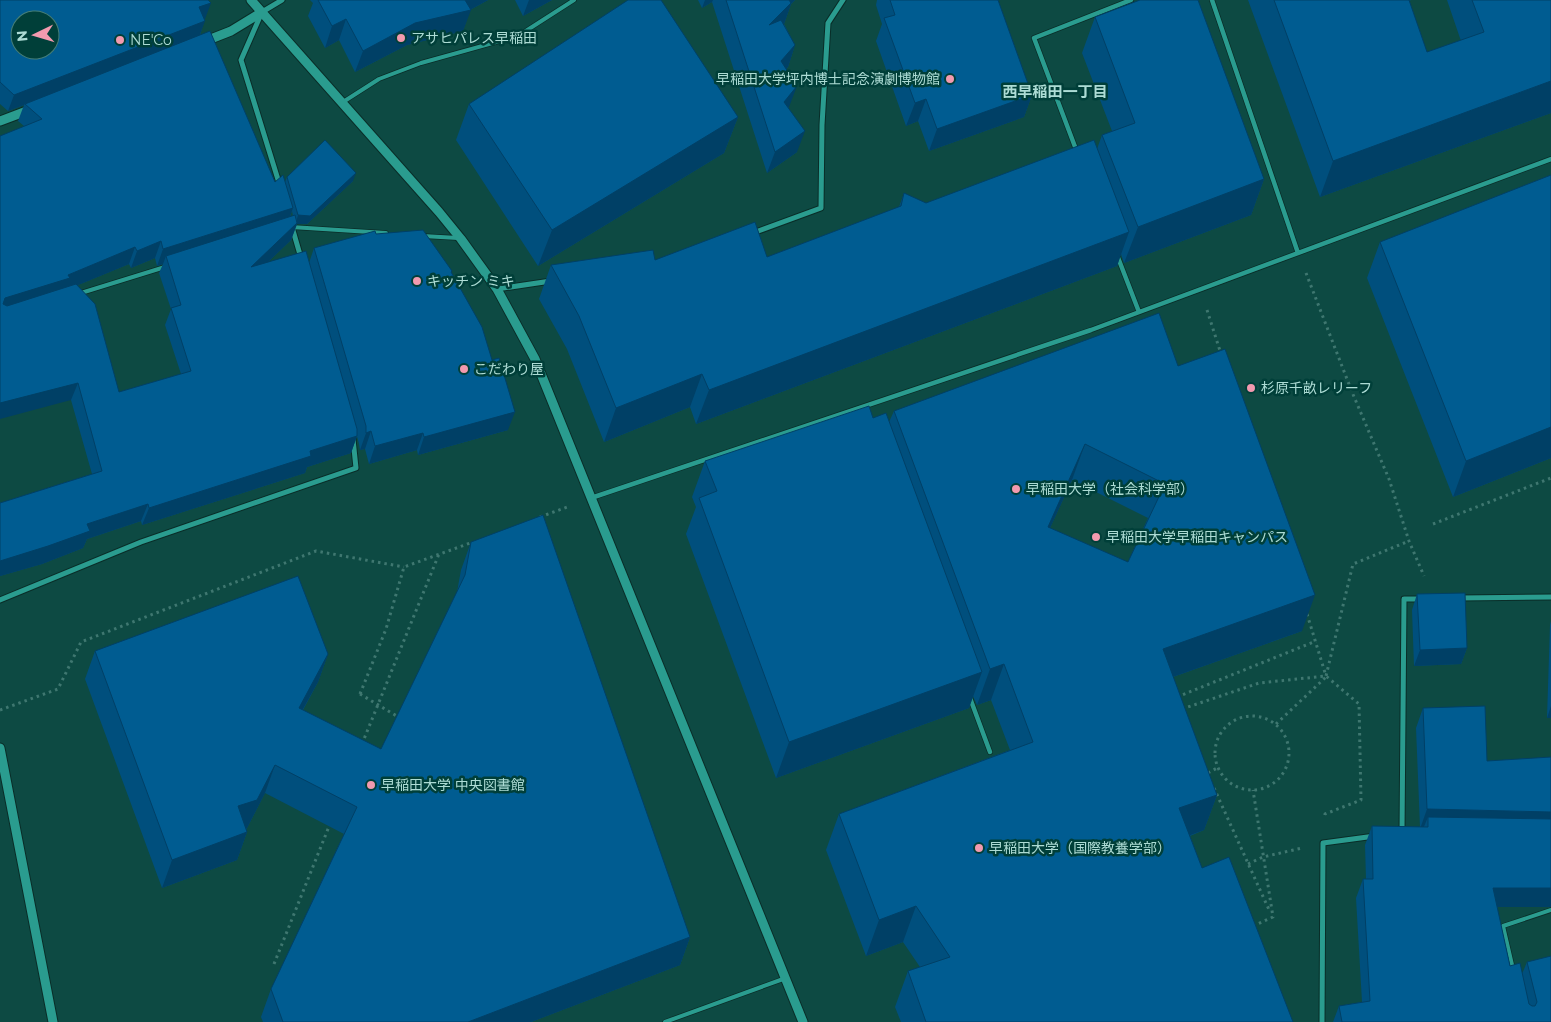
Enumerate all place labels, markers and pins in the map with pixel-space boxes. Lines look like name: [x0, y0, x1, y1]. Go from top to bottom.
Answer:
place label: アサヒパレス早稲田: [411, 29, 537, 47]
place label: NE'Co: [130, 31, 172, 49]
marker: アサヒパレス早稲田: [395, 32, 407, 44]
marker: NE'Co: [114, 34, 126, 46]
place label: 早稲田大学坪内博士記念演劇博物館: [716, 70, 940, 88]
marker: 早稲田大学坪内博士記念演劇博物館: [944, 73, 956, 85]
place label: キッチン ミキ: [427, 272, 515, 290]
marker: キッチン ミキ: [411, 275, 423, 287]
place label: こだわり屋: [474, 360, 544, 378]
marker: こだわり屋: [458, 363, 470, 375]
place label: 杉原千畝レリーフ: [1261, 379, 1372, 397]
marker: 杉原千畝レリーフ: [1245, 382, 1257, 394]
place label: 早稲田大学（社会科学部）: [1026, 480, 1194, 498]
marker: 早稲田大学（社会科学部）: [1010, 483, 1022, 495]
place label: 早稲田大学早稲田キャンパス: [1106, 528, 1288, 546]
marker: 早稲田大学早稲田キャンパス: [1090, 531, 1102, 543]
place label: 早稲田大学 中央図書館: [381, 776, 525, 794]
marker: 早稲田大学 中央図書館: [365, 779, 377, 791]
place label: 早稲田大学（国際教養学部）: [989, 839, 1171, 857]
marker: 早稲田大学（国際教養学部）: [973, 842, 985, 854]

